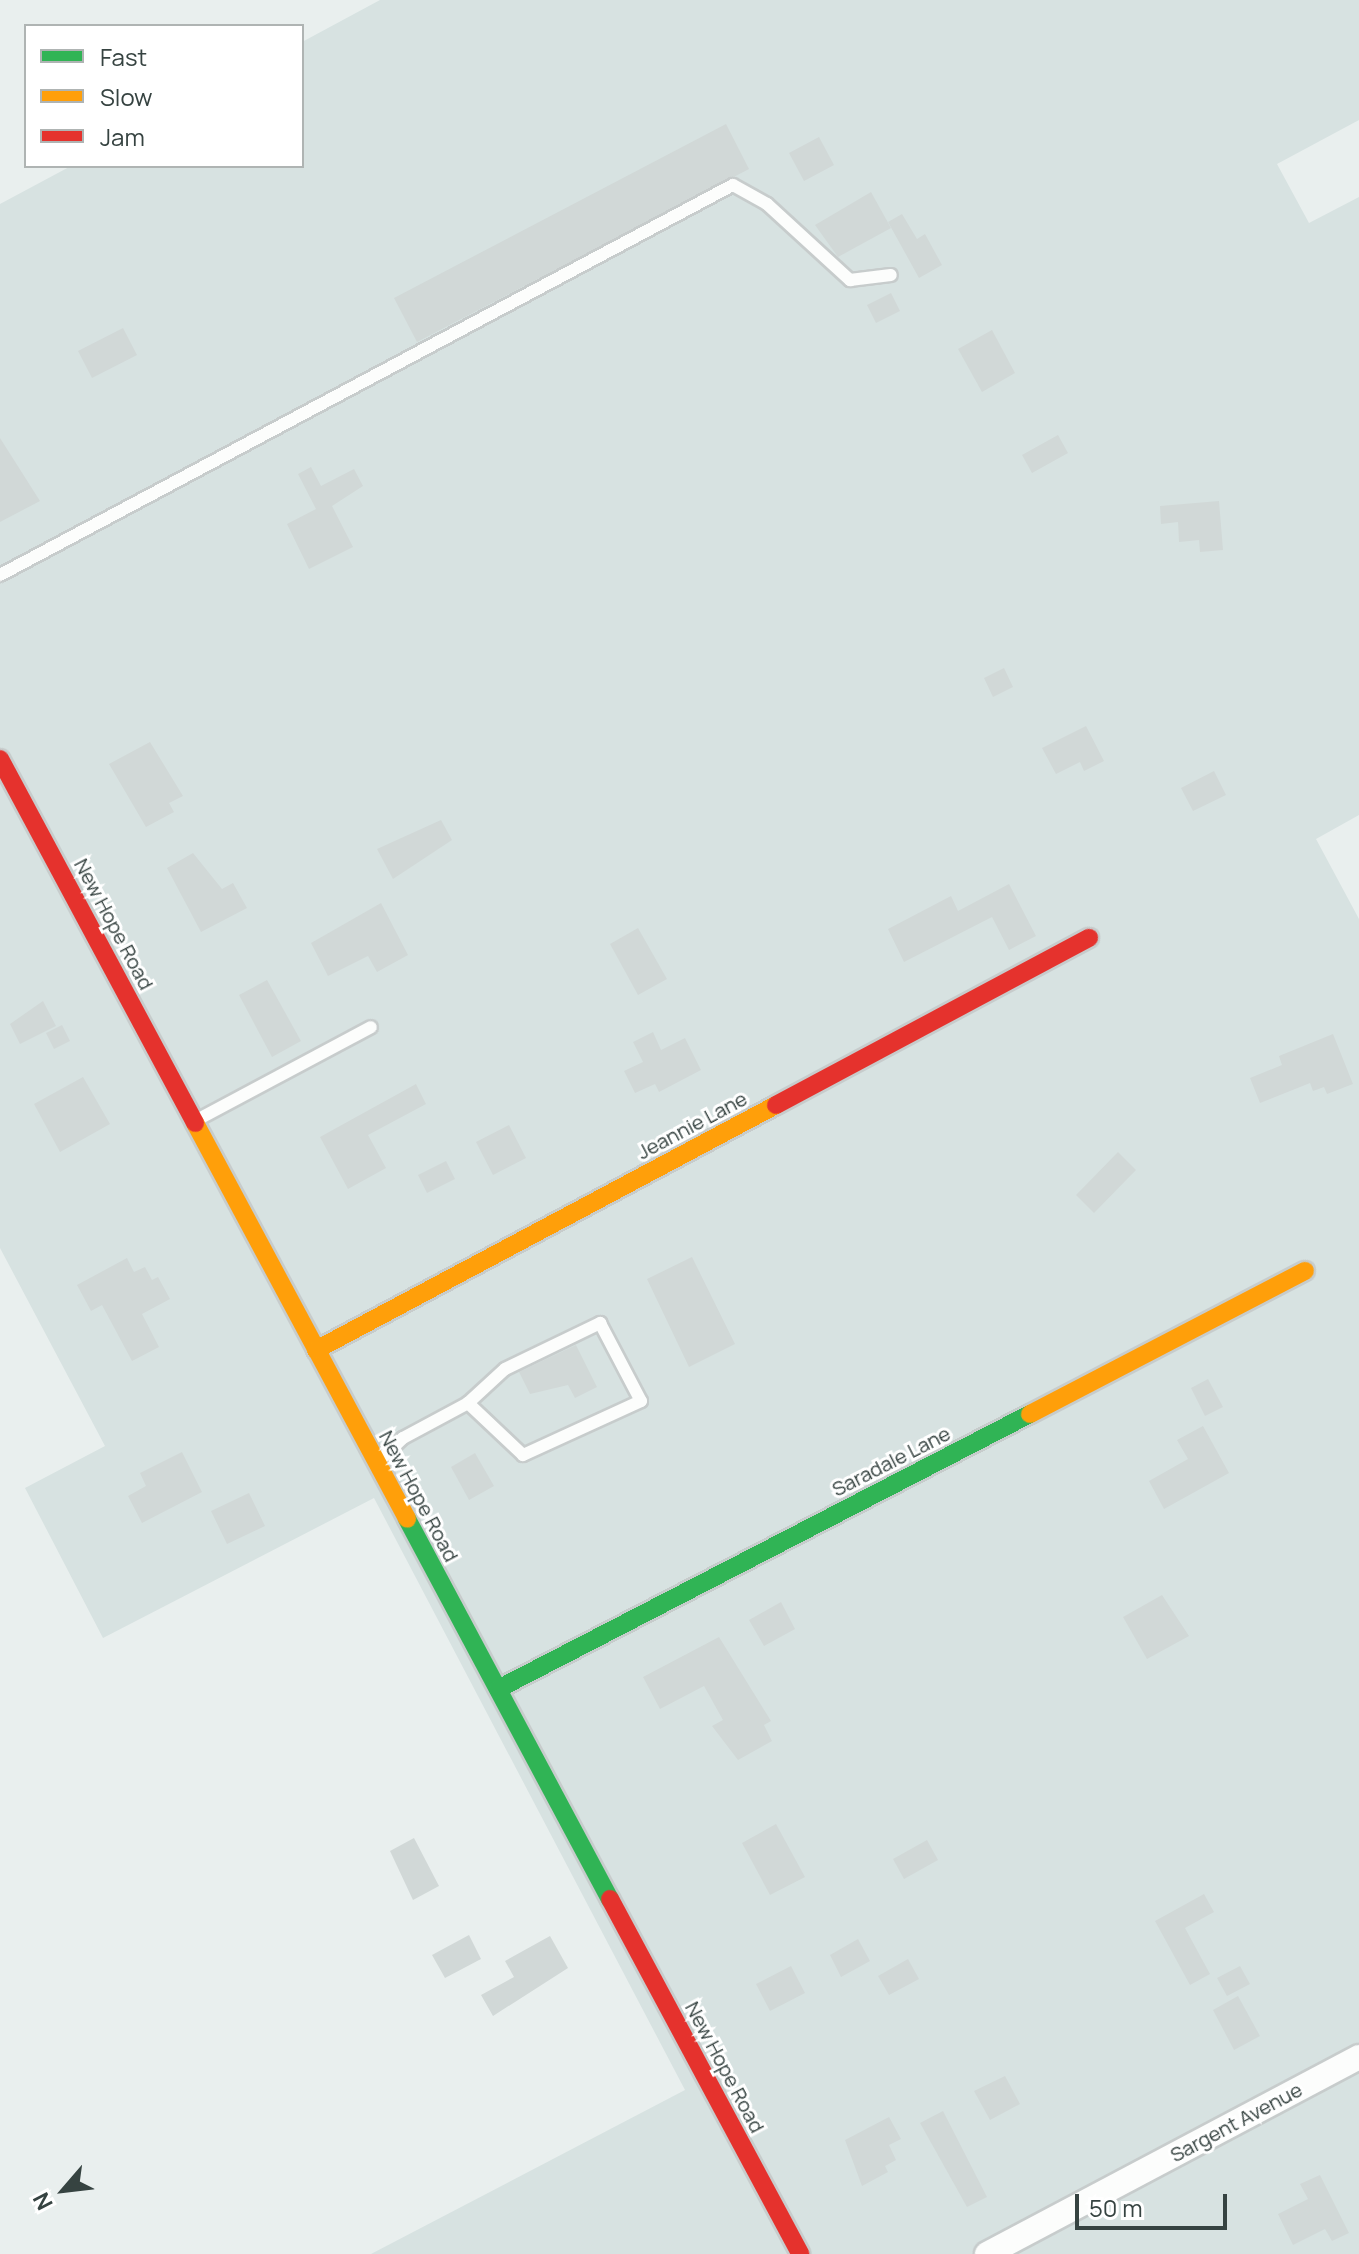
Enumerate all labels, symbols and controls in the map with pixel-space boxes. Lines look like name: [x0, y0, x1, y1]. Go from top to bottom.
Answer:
legend: [24, 24, 304, 168]
text: Fast: [100, 40, 147, 73]
text: Slow: [100, 80, 153, 113]
text: Jam: [100, 120, 145, 153]
street label: New Hope Road: [69, 854, 159, 994]
street label: Jeannie Lane: [633, 1086, 751, 1164]
street label: Saradale Lane: [828, 1421, 954, 1501]
street label: New Hope Road: [374, 1426, 464, 1566]
street label: New Hope Road: [680, 1997, 770, 2137]
street label: Sargent Avenue: [1166, 2077, 1306, 2167]
north arrow: [24, 2150, 104, 2230]
scale bar: [1079, 2178, 1231, 2228]
text: N: [26, 2187, 60, 2215]
text: 50 m: [1089, 2191, 1143, 2224]

